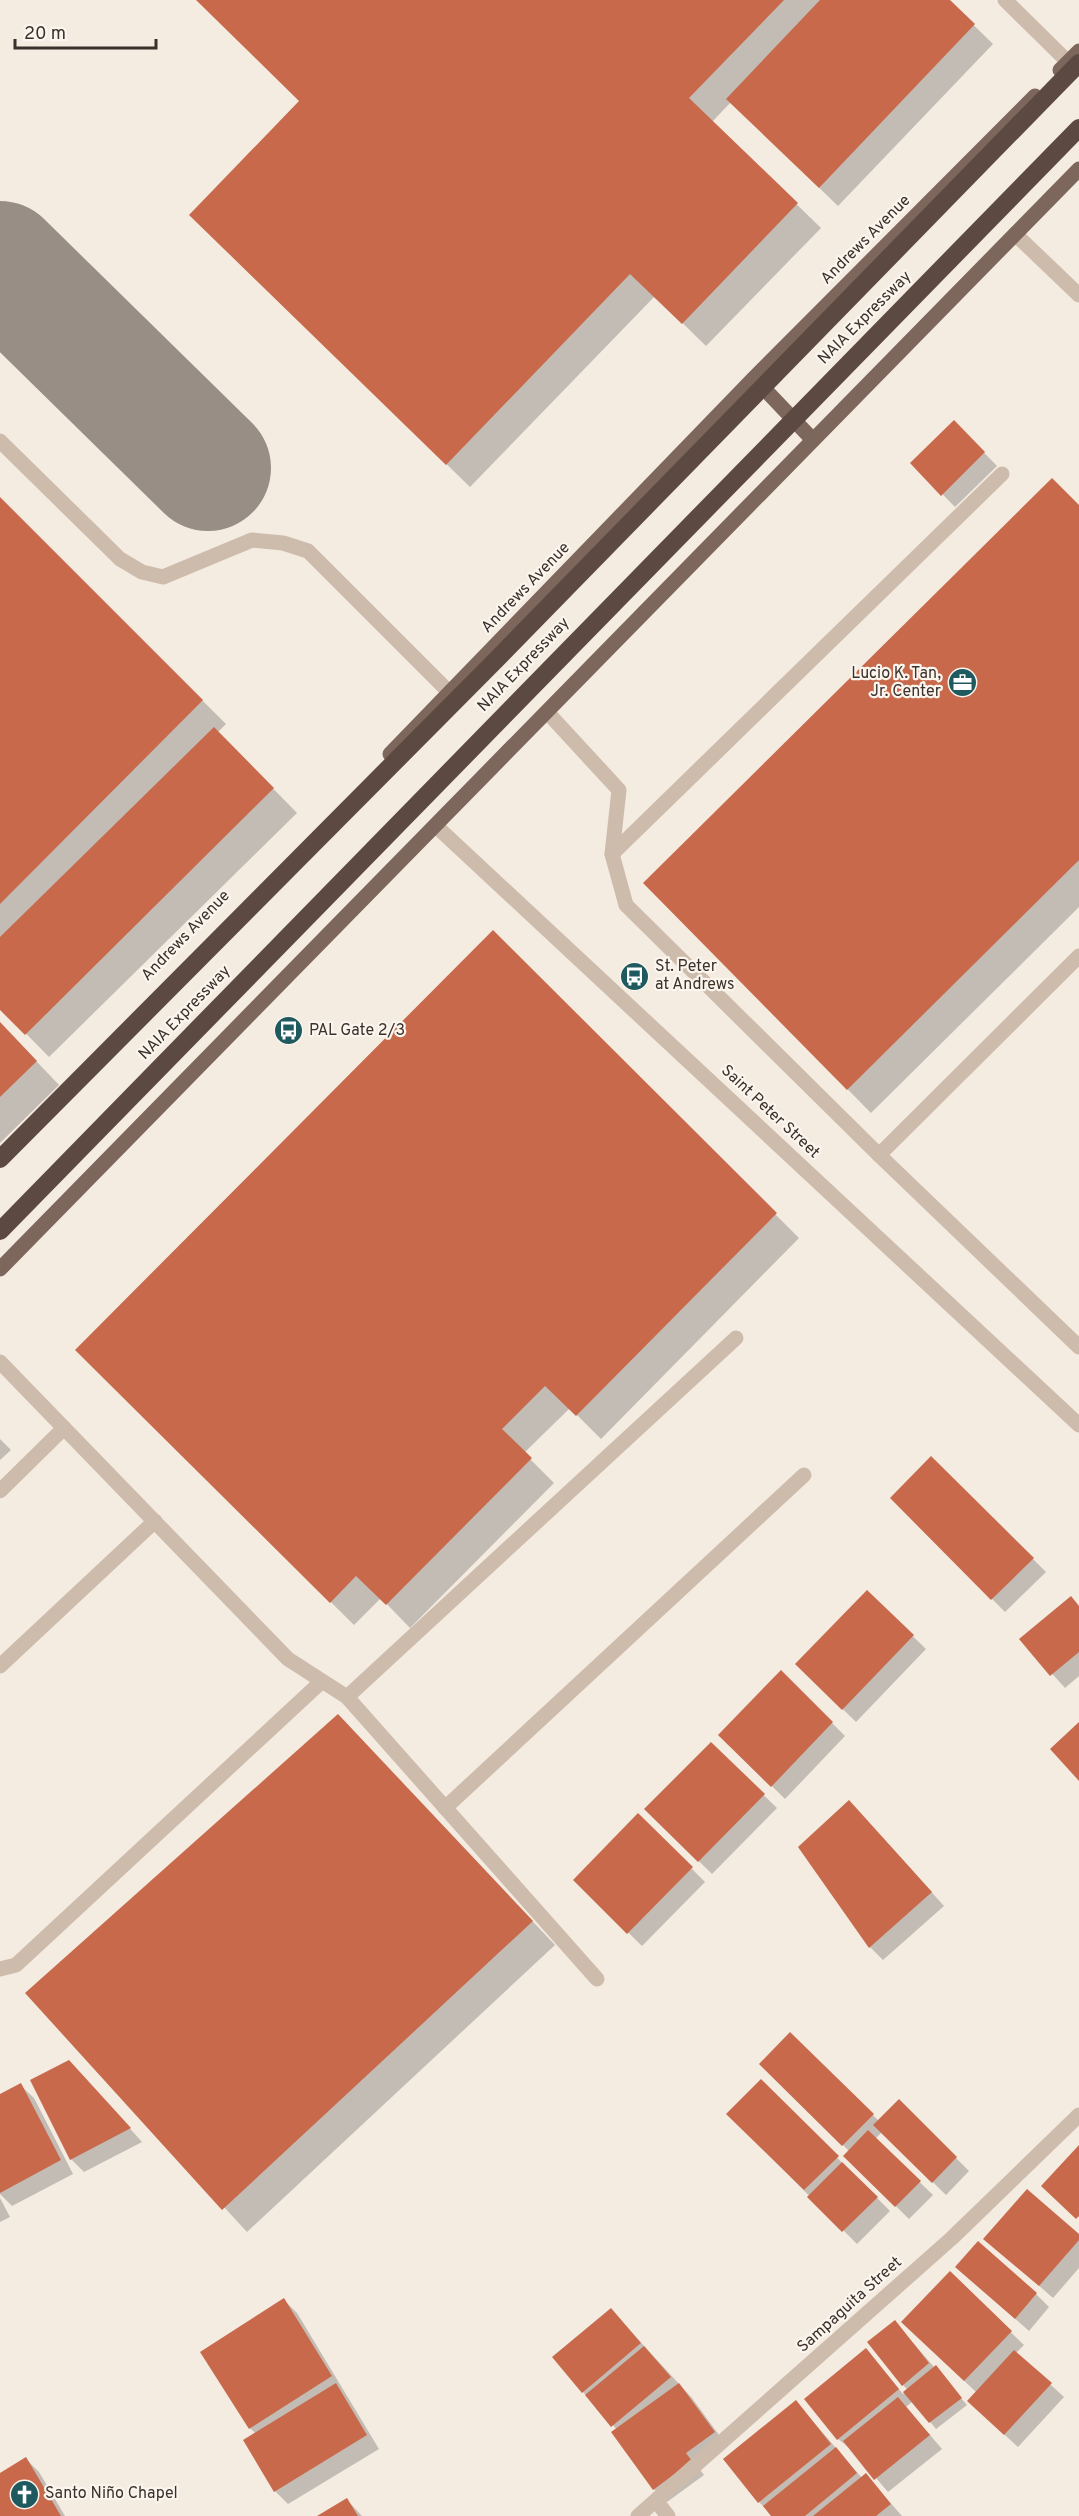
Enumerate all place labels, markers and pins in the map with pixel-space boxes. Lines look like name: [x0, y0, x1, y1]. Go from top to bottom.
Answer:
place label: Lucio K. Tan, Jr. Center: [851, 664, 941, 702]
office icon: Lucio K. Tan, Jr. Center: [946, 667, 978, 699]
place label: St. Peter at Andrews: [655, 957, 735, 995]
bus stop icon: St. Peter at Andrews: [618, 960, 650, 992]
bus stop icon: PAL Gate 2/3: [272, 1015, 304, 1047]
place label: PAL Gate 2/3: [309, 1021, 405, 1041]
church icon: Santo Niño Chapel: [8, 2478, 40, 2510]
place label: Santo Niño Chapel: [45, 2484, 178, 2504]

